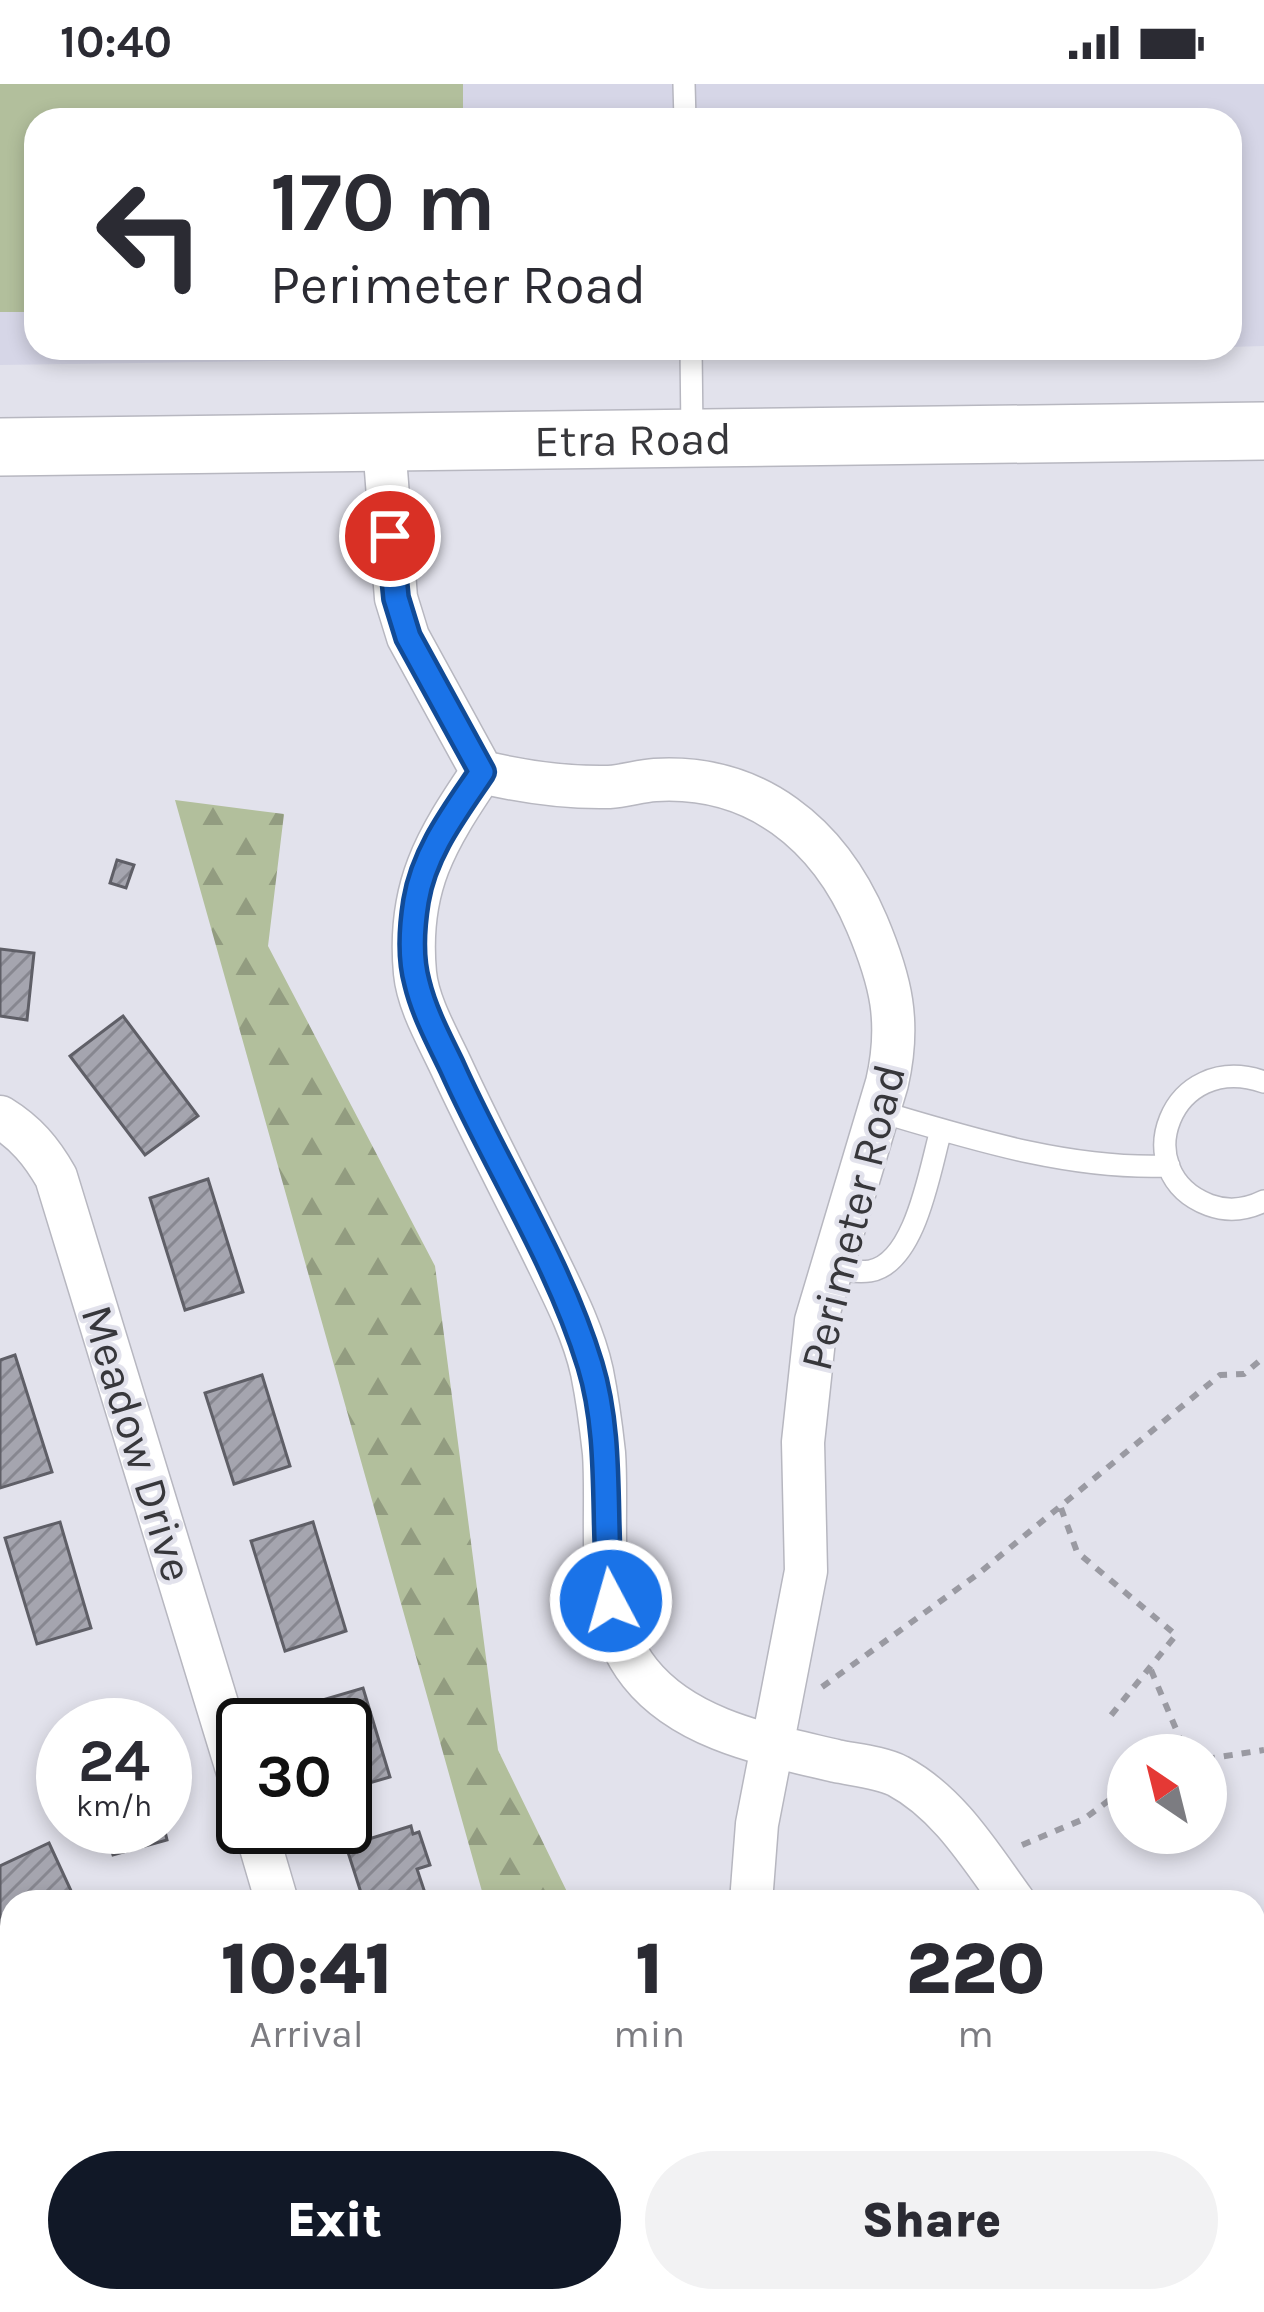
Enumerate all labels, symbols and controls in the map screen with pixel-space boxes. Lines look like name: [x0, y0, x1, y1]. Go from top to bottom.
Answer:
text: 10:40: [60, 16, 172, 68]
text: 170 m: [270, 153, 496, 251]
icon: left: [72, 156, 228, 312]
text: Perimeter Road: [270, 253, 646, 317]
street label: Etra Road: [534, 413, 732, 467]
pin: [339, 485, 441, 587]
icon: arrive: [357, 503, 423, 569]
street label: Perimeter Road: [790, 1059, 916, 1376]
street label: Meadow Drive: [70, 1299, 204, 1587]
position arrow: [548, 1538, 674, 1664]
speed limit sign: 30: [216, 1698, 372, 1854]
text: 24: [78, 1726, 150, 1796]
north arrow: [1107, 1734, 1227, 1854]
map controls: [1107, 1734, 1227, 1854]
text: km/h: [76, 1788, 152, 1824]
text: 10:41: [221, 1927, 393, 2011]
text: 1: [635, 1927, 663, 2011]
text: 220: [906, 1927, 1045, 2011]
text: Arrival: [250, 2011, 364, 2057]
text: min: [613, 2011, 685, 2057]
text: m: [957, 2011, 994, 2057]
button: Exit: [48, 2151, 621, 2289]
button: Share: [645, 2151, 1218, 2289]

